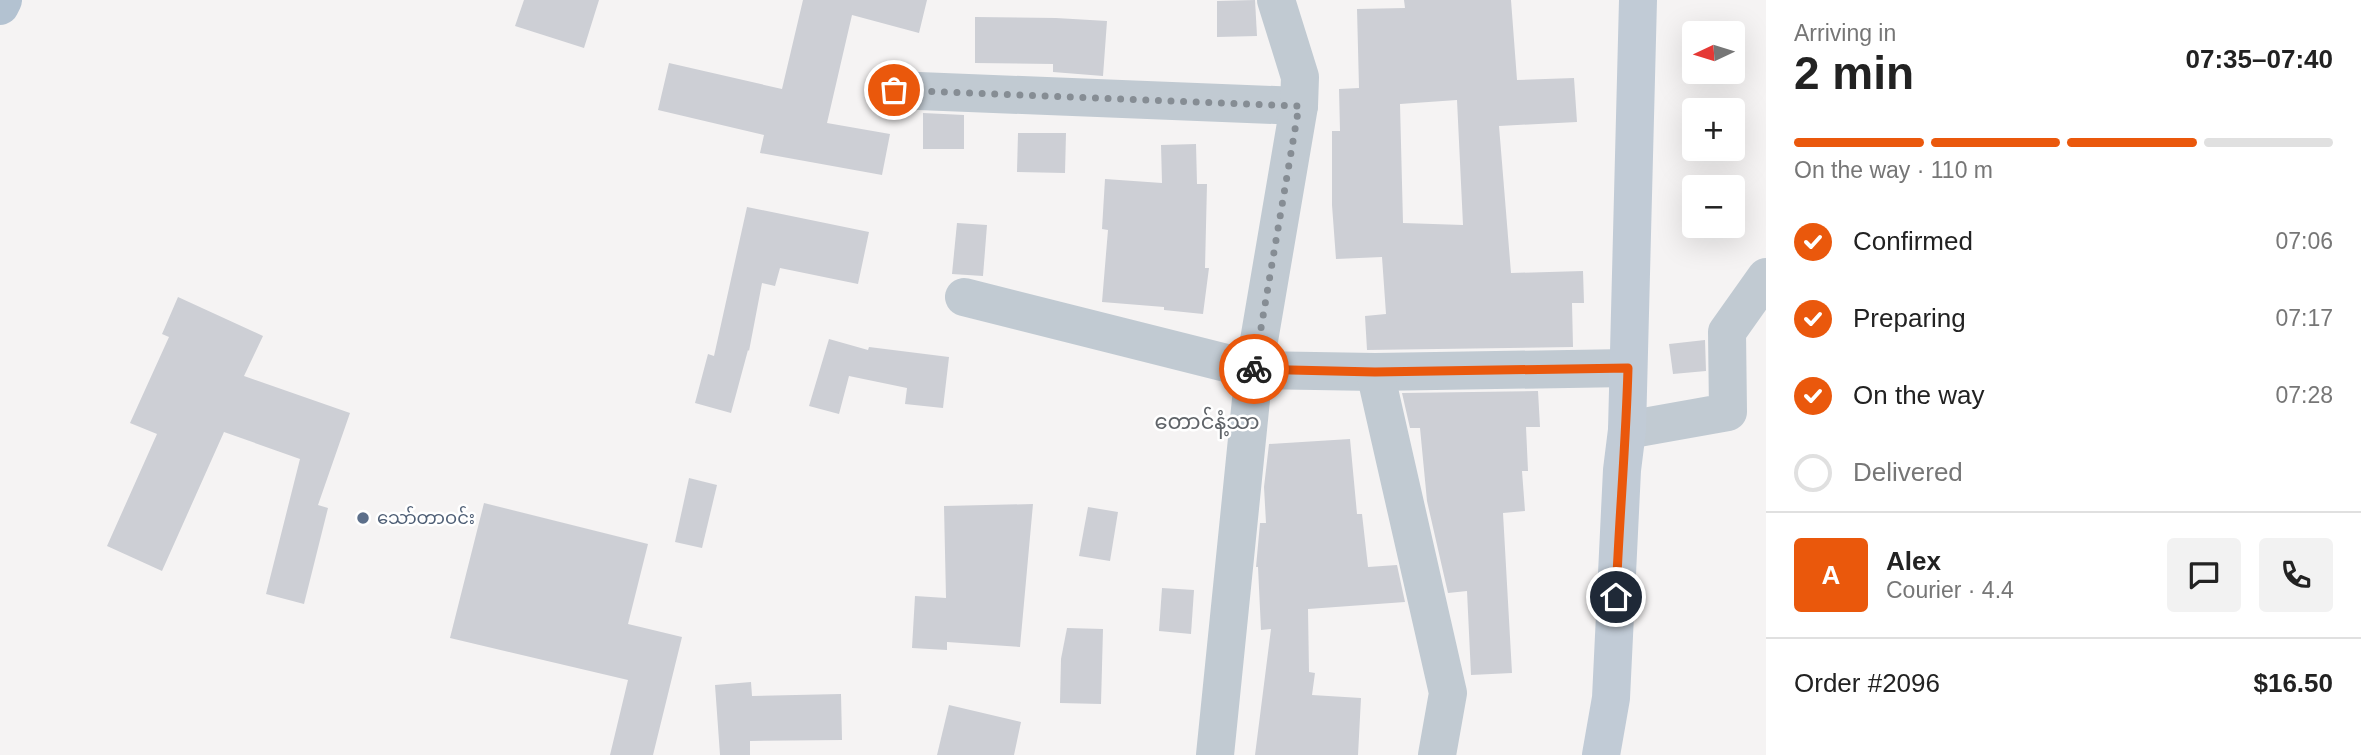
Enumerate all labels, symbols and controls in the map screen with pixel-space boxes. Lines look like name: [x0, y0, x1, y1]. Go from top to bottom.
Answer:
text: Arriving in: [1794, 20, 1896, 46]
north arrow: [1682, 21, 1745, 84]
map controls: [1682, 21, 1745, 238]
text: 07:35–07:40: [2186, 44, 2333, 74]
text: 2 min: [1794, 47, 1914, 99]
pin: [864, 60, 924, 120]
icon: bag: [875, 71, 913, 109]
button: +: [1682, 98, 1745, 161]
text: On the way · 110 m: [1794, 157, 1993, 183]
button: −: [1682, 175, 1745, 238]
icon: check: [1794, 223, 1832, 261]
text: Confirmed: [1853, 226, 1973, 256]
text: 07:06: [2275, 228, 2333, 254]
icon: check: [1794, 300, 1832, 338]
text: Preparing: [1853, 303, 1966, 333]
text: 07:17: [2275, 305, 2333, 331]
courier: [1219, 334, 1289, 404]
icon: bike: [1235, 350, 1273, 388]
icon: check: [1794, 377, 1832, 415]
text: On the way: [1853, 380, 1985, 410]
text: 07:28: [2275, 382, 2333, 408]
district label: တောင်နံ့သာ: [1155, 406, 1259, 439]
text: Delivered: [1853, 457, 1963, 487]
place label: သော်တာဝင်း: [377, 505, 475, 528]
marker: သော်တာဝင်း: [355, 510, 371, 526]
button: chat: [2167, 538, 2241, 612]
button: phone: [2259, 538, 2333, 612]
text: Alex: [1886, 546, 1941, 576]
text: A: [1822, 560, 1840, 590]
pin: [1586, 567, 1646, 627]
text: Courier · 4.4: [1886, 577, 2014, 603]
icon: home: [1597, 578, 1635, 616]
text: Order #2096: [1794, 668, 1940, 698]
text: $16.50: [2253, 668, 2333, 698]

